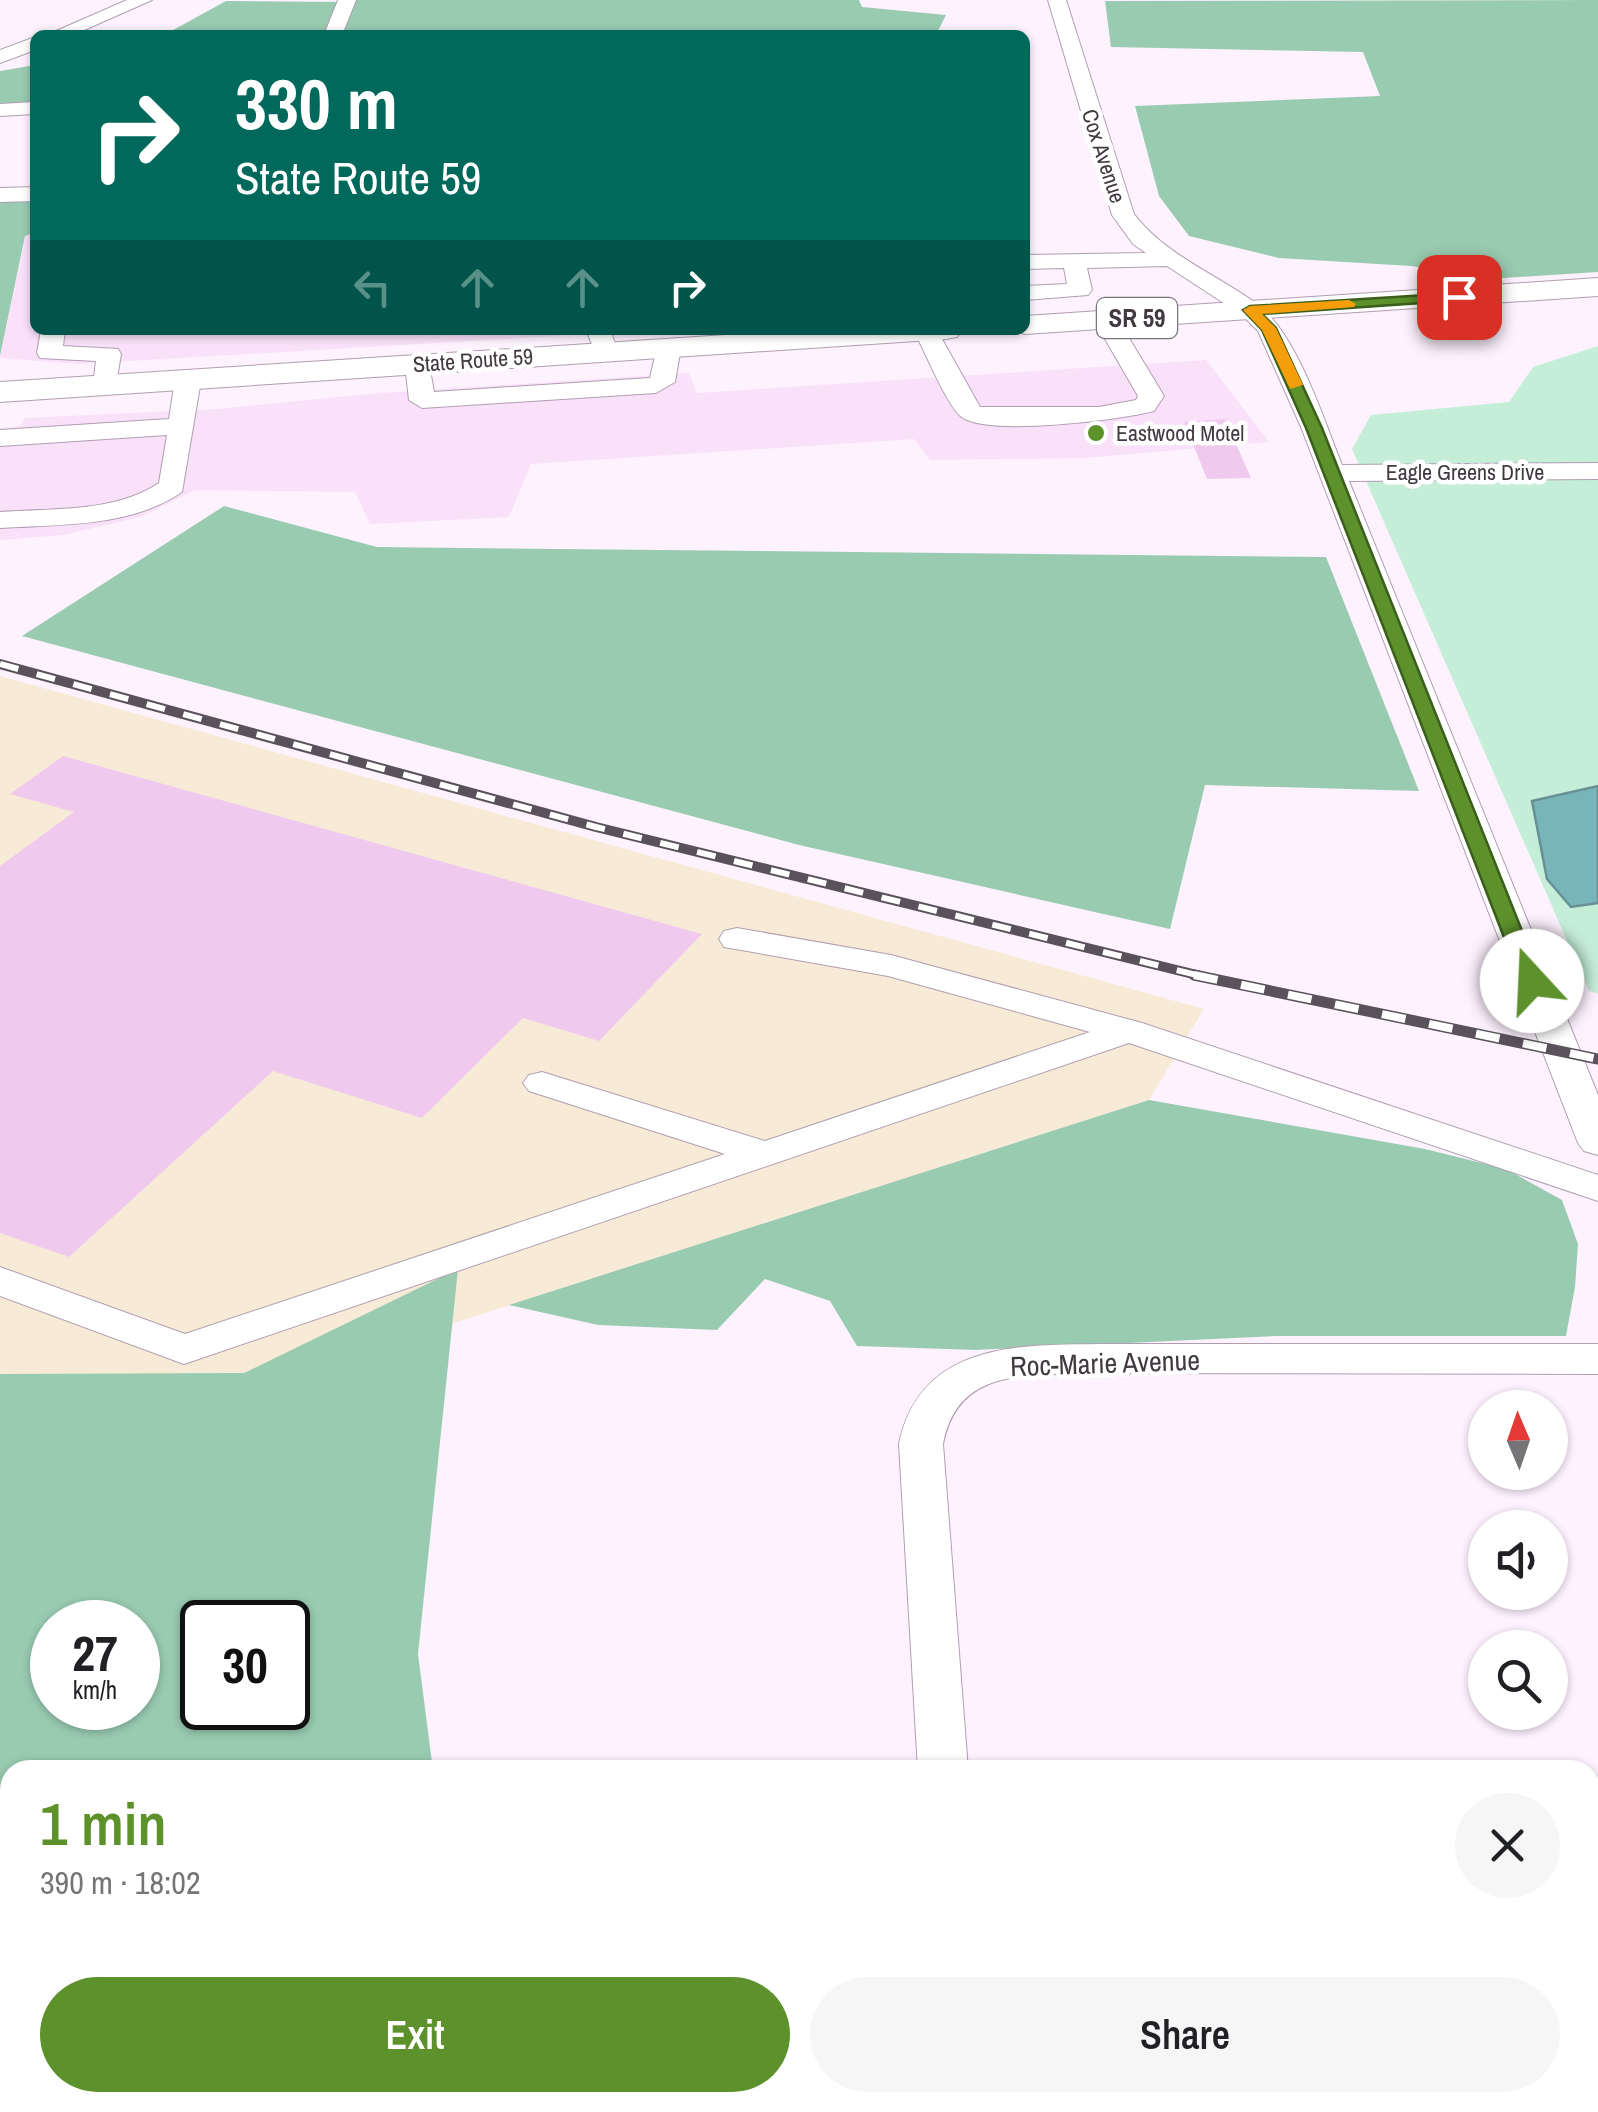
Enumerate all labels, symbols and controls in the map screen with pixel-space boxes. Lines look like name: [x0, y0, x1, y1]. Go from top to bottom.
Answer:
text: 330 m: [235, 57, 398, 151]
icon: right: [70, 70, 200, 200]
street label: Cox Avenue: [1075, 105, 1133, 207]
text: State Route 59: [235, 147, 481, 208]
pin: [1417, 255, 1502, 340]
icon: left: [345, 260, 400, 315]
icon: ahead: [450, 260, 505, 315]
icon: ahead: [555, 260, 610, 315]
icon: right: [660, 260, 715, 315]
icon: arrive: [1432, 270, 1487, 325]
road number: SR 59: [1097, 298, 1177, 338]
street label: State Route 59: [412, 341, 534, 379]
place label: Eastwood Motel: [1116, 418, 1244, 448]
marker: Eastwood Motel: [1085, 422, 1107, 444]
street label: Eagle Greens Drive: [1386, 457, 1544, 487]
position arrow: [1480, 929, 1584, 1033]
street label: Roc-Marie Avenue: [1010, 1341, 1200, 1385]
north arrow: [1468, 1390, 1568, 1490]
map controls: [1468, 1390, 1568, 1730]
button: sound: [1468, 1510, 1568, 1610]
speed limit sign: 30: [180, 1600, 310, 1730]
text: 27: [72, 1619, 118, 1687]
button: search: [1468, 1630, 1568, 1730]
text: km/h: [73, 1673, 117, 1707]
text: 1 min: [40, 1783, 167, 1864]
button: close: [1455, 1793, 1560, 1898]
text: 390 m · 18:02: [40, 1861, 200, 1904]
button: Exit: [40, 1977, 790, 2092]
button: Share: [810, 1977, 1560, 2092]

